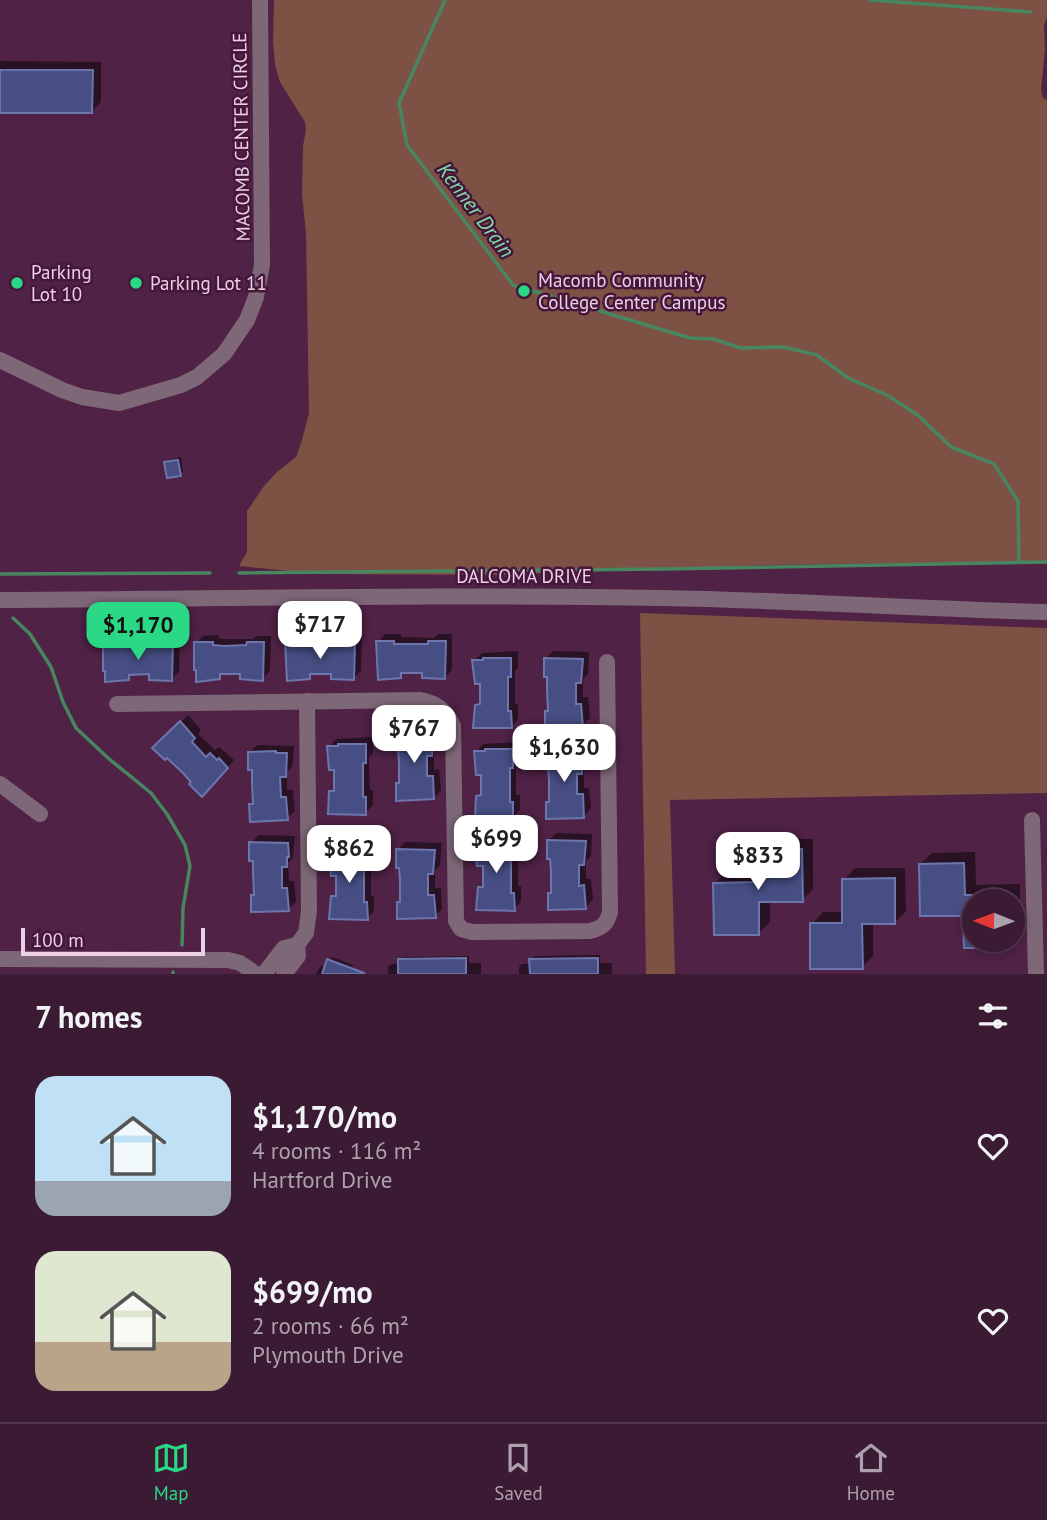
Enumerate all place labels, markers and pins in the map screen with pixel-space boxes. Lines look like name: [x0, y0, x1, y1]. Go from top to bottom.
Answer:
place label: Parking Lot 10: [31, 260, 92, 306]
place label: Macomb Community College Center Campus: [538, 268, 725, 314]
place label: Parking Lot 11: [150, 271, 267, 295]
marker: Parking Lot 10: [9, 275, 25, 291]
marker: Parking Lot 11: [128, 275, 144, 291]
marker: Macomb Community College Center Campus: [516, 283, 532, 299]
pin: $1,170: [81, 602, 195, 662]
pin: $717: [279, 602, 361, 661]
pin: $767: [373, 706, 455, 765]
pin: $1,630: [507, 724, 621, 784]
pin: $699: [455, 816, 537, 875]
pin: $862: [308, 826, 390, 885]
pin: $833: [717, 832, 799, 892]

